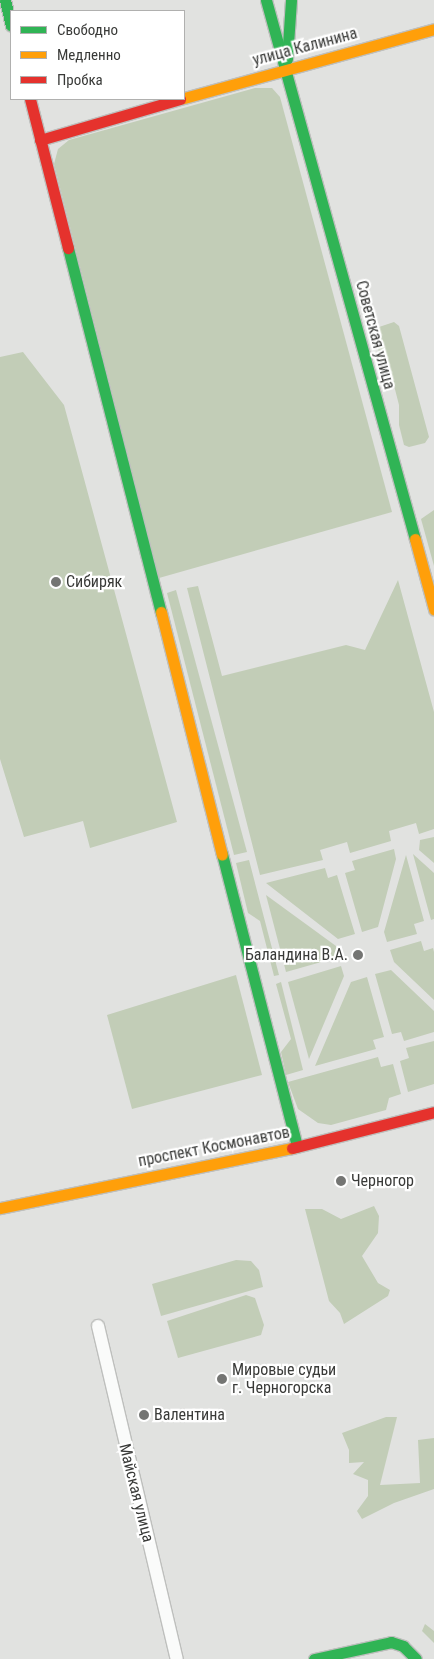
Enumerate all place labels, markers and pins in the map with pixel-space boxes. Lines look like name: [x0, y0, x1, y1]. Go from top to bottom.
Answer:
place label: Сибиряк: [66, 572, 122, 592]
marker: Сибиряк: [50, 576, 62, 588]
place label: Баландина В.А.: [245, 945, 348, 965]
marker: Баландина В.А.: [352, 949, 364, 961]
place label: Черногор: [351, 1171, 414, 1191]
marker: Черногор: [335, 1175, 347, 1187]
place label: Мировые судьи г. Черногорска: [232, 1360, 336, 1398]
marker: Мировые судьи г. Черногорска: [216, 1373, 228, 1385]
place label: Валентина: [154, 1405, 225, 1425]
marker: Валентина: [138, 1409, 150, 1421]

